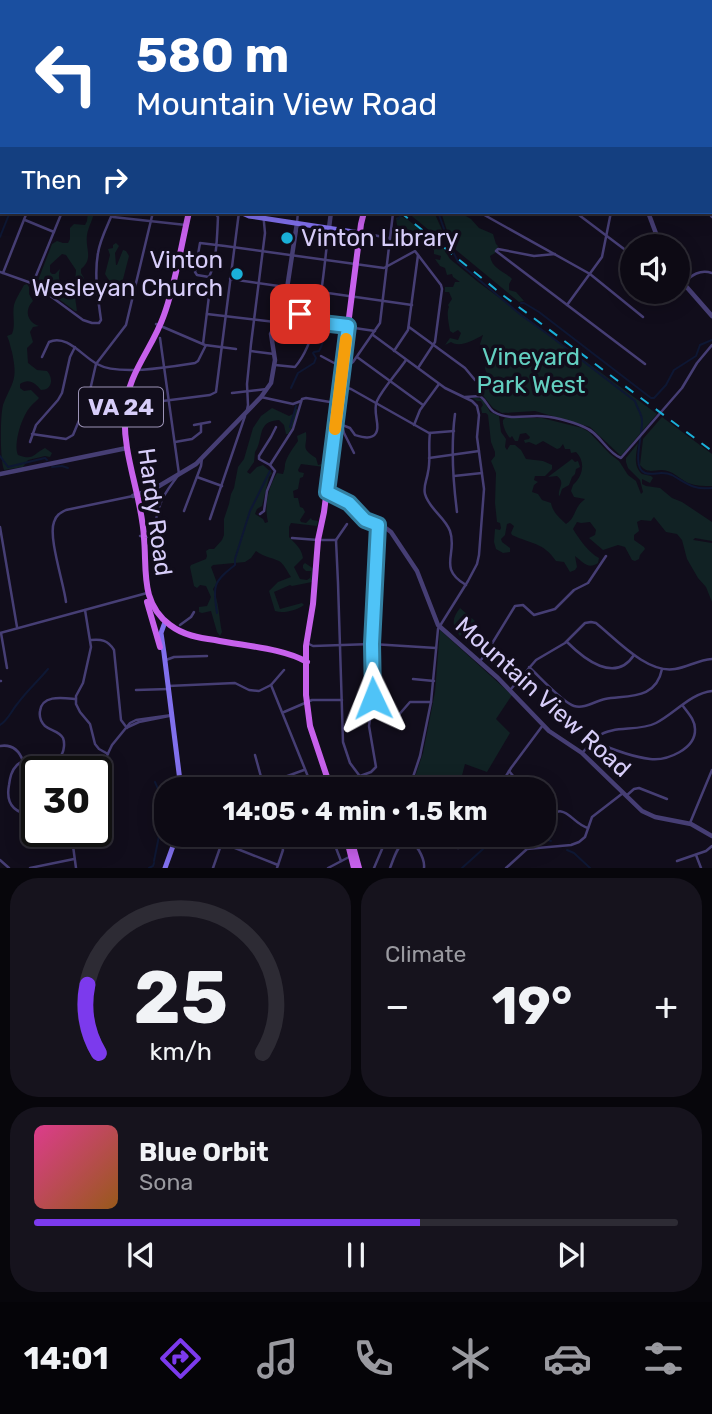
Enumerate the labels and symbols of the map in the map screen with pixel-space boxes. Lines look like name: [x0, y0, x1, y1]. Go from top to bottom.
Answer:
place label: Vinton Library: [301, 224, 459, 252]
marker: Vinton Library: [279, 230, 295, 246]
place label: Vinton Wesleyan Church: [32, 246, 223, 302]
marker: Vinton Wesleyan Church: [229, 266, 245, 282]
pin: [270, 284, 330, 344]
park label: Vineyard Park West: [477, 343, 585, 399]
road number: VA 24: [79, 388, 163, 426]
street label: Hardy Road: [132, 446, 178, 578]
street label: Mountain View Road: [450, 611, 636, 783]
position arrow: [336, 661, 410, 735]
speed limit sign: 30: [21, 756, 112, 847]

